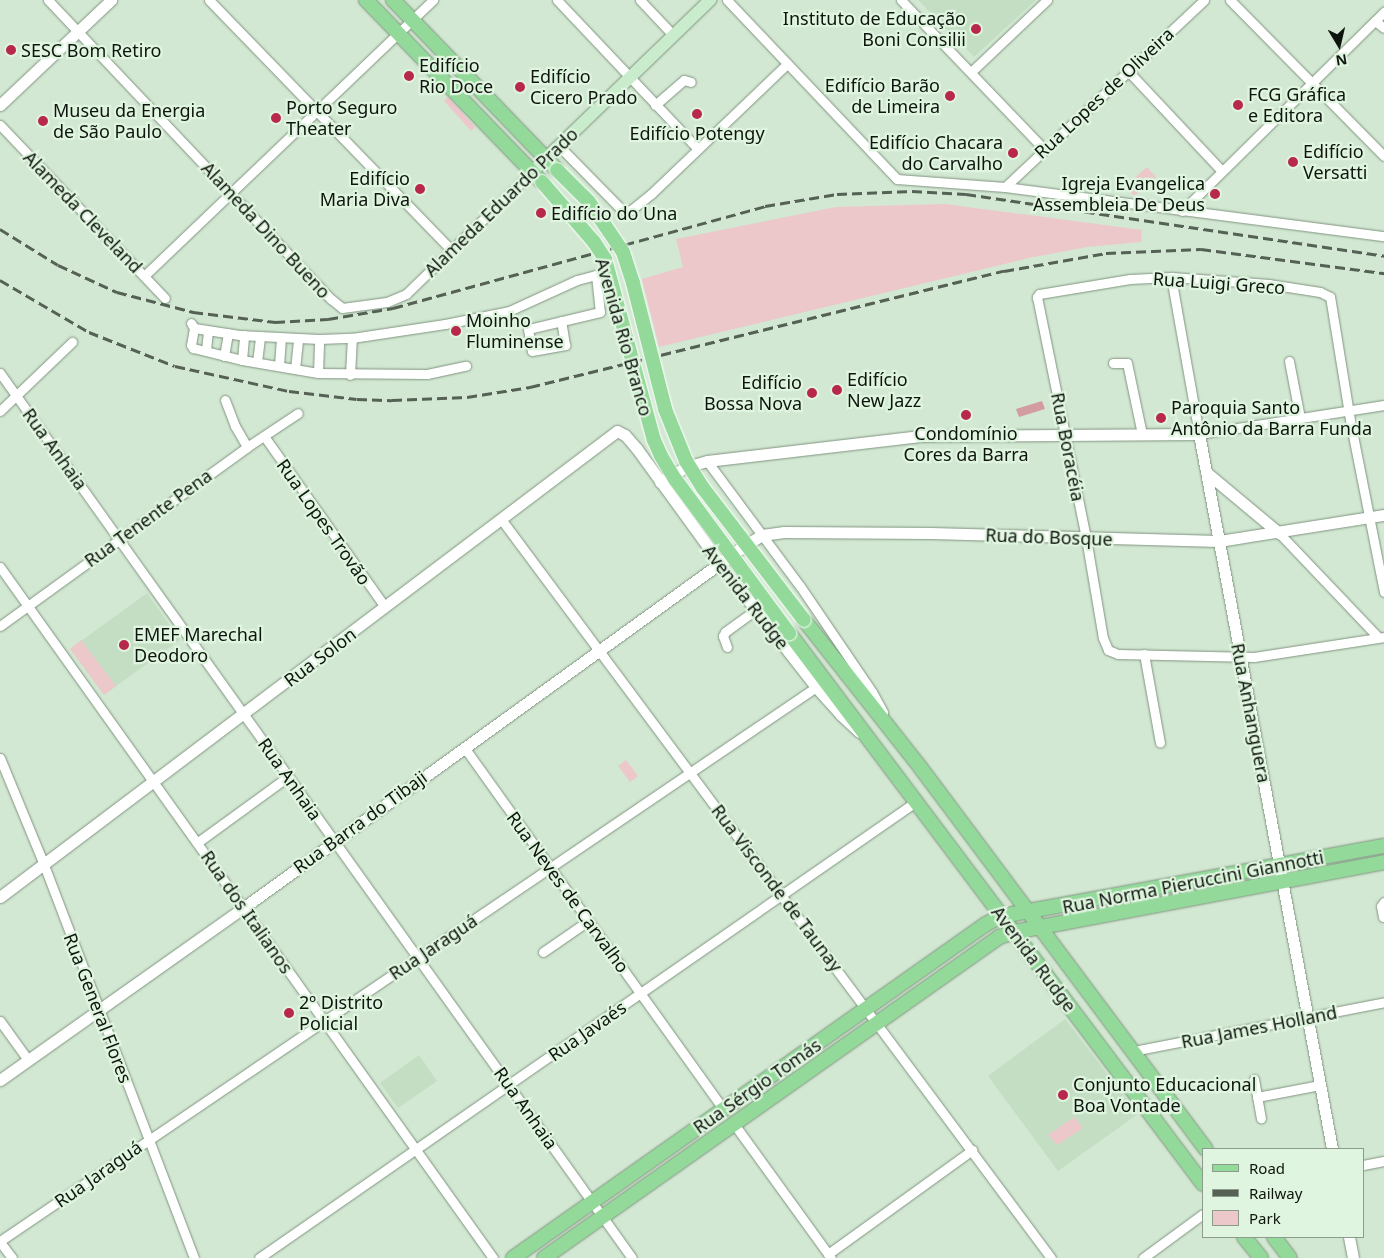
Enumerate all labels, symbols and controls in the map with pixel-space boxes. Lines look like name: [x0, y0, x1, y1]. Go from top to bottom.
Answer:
place label: Instituto de Educação Boni Consilii: [783, 8, 966, 50]
north arrow: [1314, 20, 1364, 70]
marker: Instituto de Educação Boni Consilii: [970, 23, 982, 35]
street label: Rua Lopes de Oliveira: [1030, 23, 1178, 163]
place label: SESC Bom Retiro: [21, 39, 161, 61]
marker: SESC Bom Retiro: [5, 44, 17, 56]
text: N: [1334, 50, 1349, 71]
place label: Edifício Rio Doce: [419, 55, 493, 98]
place label: Edifício Cicero Prado: [530, 66, 637, 108]
marker: Edifício Rio Doce: [403, 70, 415, 82]
place label: Edifício Barão de Limeira: [825, 75, 940, 118]
marker: Edifício Cicero Prado: [514, 81, 526, 93]
place label: FCG Gráfica e Editora: [1248, 84, 1346, 126]
marker: Edifício Barão de Limeira: [944, 90, 956, 102]
place label: Porto Seguro Theater: [286, 97, 397, 140]
marker: FCG Gráfica e Editora: [1232, 99, 1244, 111]
place label: Museu da Energia de São Paulo: [53, 100, 205, 142]
marker: Edifício Potengy: [691, 108, 703, 120]
marker: Porto Seguro Theater: [270, 112, 282, 124]
marker: Museu da Energia de São Paulo: [37, 115, 49, 127]
place label: Edifício Potengy: [629, 122, 765, 144]
street label: Alameda Eduardo Prado: [420, 123, 582, 281]
place label: Edifício Chacara do Carvalho: [869, 132, 1003, 174]
place label: Edifício Versatti: [1303, 141, 1367, 183]
street label: Alameda Cleveland: [19, 147, 147, 277]
marker: Edifício Chacara do Carvalho: [1007, 147, 1019, 159]
marker: Edifício Versatti: [1287, 156, 1299, 168]
street label: Alameda Dino Bueno: [197, 157, 335, 303]
place label: Edifício Maria Diva: [320, 168, 410, 210]
place label: Igreja Evangelica Assembleia De Deus: [1033, 173, 1205, 215]
marker: Edifício Maria Diva: [414, 183, 426, 195]
marker: Igreja Evangelica Assembleia De Deus: [1209, 188, 1221, 200]
place label: Edifício do Una: [551, 202, 677, 224]
marker: Edifício do Una: [535, 207, 547, 219]
street label: Avenida Rio Branco: [591, 256, 657, 418]
street label: Rua Luigi Greco: [1152, 268, 1286, 298]
place label: Moinho Fluminense: [466, 310, 564, 352]
marker: Moinho Fluminense: [450, 325, 462, 337]
place label: Edifício New Jazz: [847, 369, 921, 412]
place label: Edifício Bossa Nova: [704, 372, 802, 414]
marker: Edifício New Jazz: [831, 384, 843, 396]
marker: Edifício Bossa Nova: [806, 387, 818, 399]
street label: Rua Boracéia: [1047, 391, 1089, 503]
place label: Paroquia Santo Antônio da Barra Funda: [1171, 397, 1372, 439]
street label: Rua Anhaia: [18, 404, 92, 494]
marker: Condomínio Cores da Barra: [960, 409, 972, 421]
marker: Paroquia Santo Antônio da Barra Funda: [1155, 412, 1167, 424]
place label: Condomínio Cores da Barra: [903, 423, 1029, 466]
street label: Rua Lopes Trovão: [272, 455, 376, 589]
street label: Rua Tenente Pena: [80, 465, 216, 571]
street label: Rua do Bosque: [985, 524, 1113, 550]
street label: Avenida Rudge: [698, 540, 794, 654]
street label: Rua Solon: [280, 623, 360, 691]
place label: EMEF Marechal Deodoro: [134, 624, 263, 666]
marker: EMEF Marechal Deodoro: [118, 639, 130, 651]
street label: Rua Anhanguera: [1227, 641, 1275, 785]
street label: Rua Anhaia: [254, 734, 326, 824]
street label: Rua Barra do Tibaji: [289, 766, 431, 878]
street label: Rua Visconde de Taunay: [707, 800, 847, 976]
street label: Rua Neves de Carvalho: [502, 807, 634, 977]
street label: Rua dos Italianos: [197, 846, 297, 978]
street label: Rua Norma Pieruccini Giannotti: [1060, 846, 1326, 918]
street label: Avenida Rudge: [987, 902, 1081, 1016]
street label: Rua Jaraguá: [385, 910, 481, 984]
street label: Rua General Flores: [59, 930, 137, 1086]
place label: 2º Distrito Policial: [299, 992, 383, 1034]
street label: Rua Javaés: [544, 996, 630, 1066]
street label: Rua James Holland: [1179, 1001, 1339, 1053]
marker: 2º Distrito Policial: [283, 1007, 295, 1019]
street label: Rua Sérgio Tomás: [689, 1034, 825, 1138]
street label: Rua Anhaia: [490, 1063, 562, 1153]
place label: Conjunto Educacional Boa Vontade: [1073, 1074, 1256, 1116]
marker: Conjunto Educacional Boa Vontade: [1057, 1089, 1069, 1101]
street label: Rua Jaraguá: [50, 1136, 146, 1212]
legend: [1202, 1148, 1364, 1238]
text: Road: [1249, 1158, 1285, 1178]
text: Railway: [1249, 1183, 1302, 1203]
text: Park: [1249, 1208, 1281, 1228]

